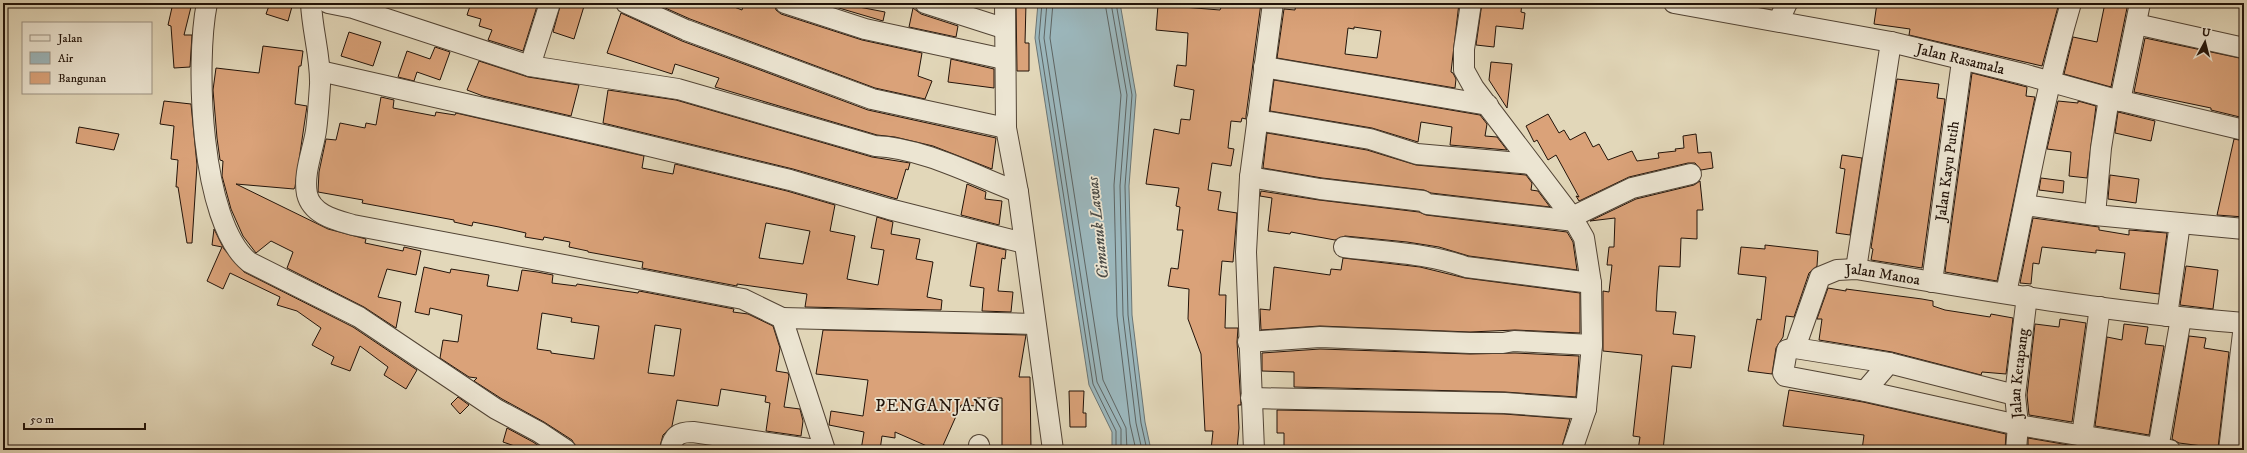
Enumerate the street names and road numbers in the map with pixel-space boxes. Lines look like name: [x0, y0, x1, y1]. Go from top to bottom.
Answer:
street label: Jalan Rasamala: [1912, 39, 2007, 79]
street label: Jalan Kayu Putih: [1931, 120, 1964, 224]
street label: Jalan Manoa: [1843, 260, 1922, 290]
street label: Jalan Ketapang: [2006, 327, 2033, 421]

